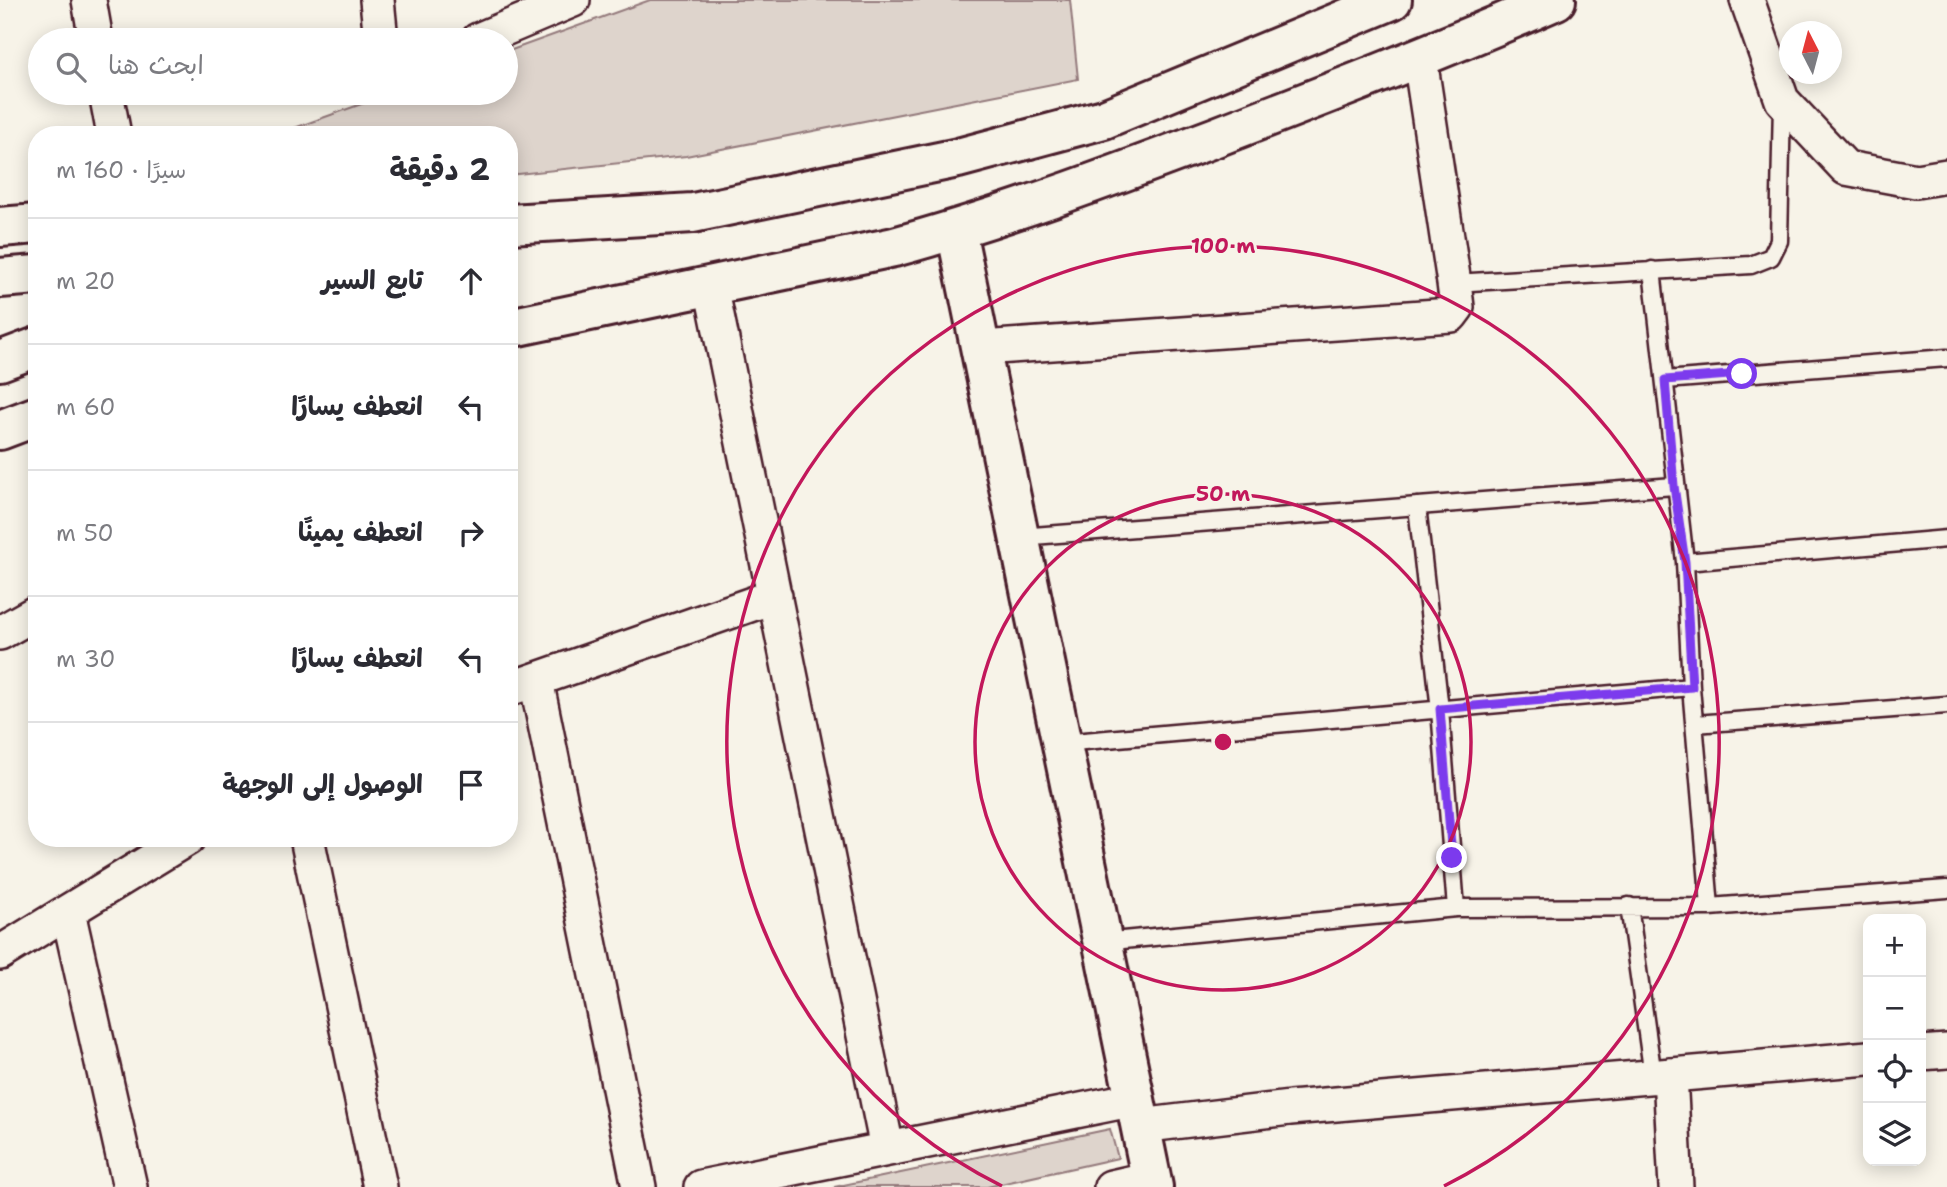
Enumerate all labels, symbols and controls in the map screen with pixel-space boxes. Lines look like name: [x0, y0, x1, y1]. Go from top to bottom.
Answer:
north arrow: [1779, 21, 1842, 84]
search box: [28, 28, 518, 105]
text: ابحث هنا: [108, 47, 204, 82]
icon: search: [52, 48, 90, 86]
text: 2 دقيقة: [389, 149, 490, 190]
text: سيرًا · 160 m: [56, 155, 186, 185]
text: 100 m: [1191, 232, 1255, 260]
text: تابع السير: [321, 262, 423, 297]
icon: ahead: [452, 262, 490, 300]
text: 20 m: [56, 266, 115, 296]
route start: [1726, 358, 1757, 389]
text: انعطف يسارًا: [291, 388, 423, 423]
icon: left: [452, 388, 490, 426]
text: 60 m: [56, 392, 115, 422]
text: 50 m: [1196, 480, 1250, 508]
text: انعطف يمينًا: [298, 514, 423, 549]
icon: right: [452, 514, 490, 552]
text: 50 m: [56, 518, 114, 548]
text: انعطف يسارًا: [291, 640, 423, 675]
icon: left: [452, 640, 490, 678]
text: 30 m: [56, 644, 115, 674]
centre of rings: [1211, 730, 1235, 754]
text: الوصول إلى الوجهة: [222, 766, 423, 801]
icon: arrive: [452, 766, 490, 804]
route end: [1436, 842, 1467, 873]
map controls: [1863, 914, 1926, 1166]
button: +: [1863, 914, 1926, 977]
button: −: [1863, 977, 1926, 1040]
button: locate: [1863, 1040, 1926, 1103]
button: layers: [1863, 1103, 1926, 1166]

